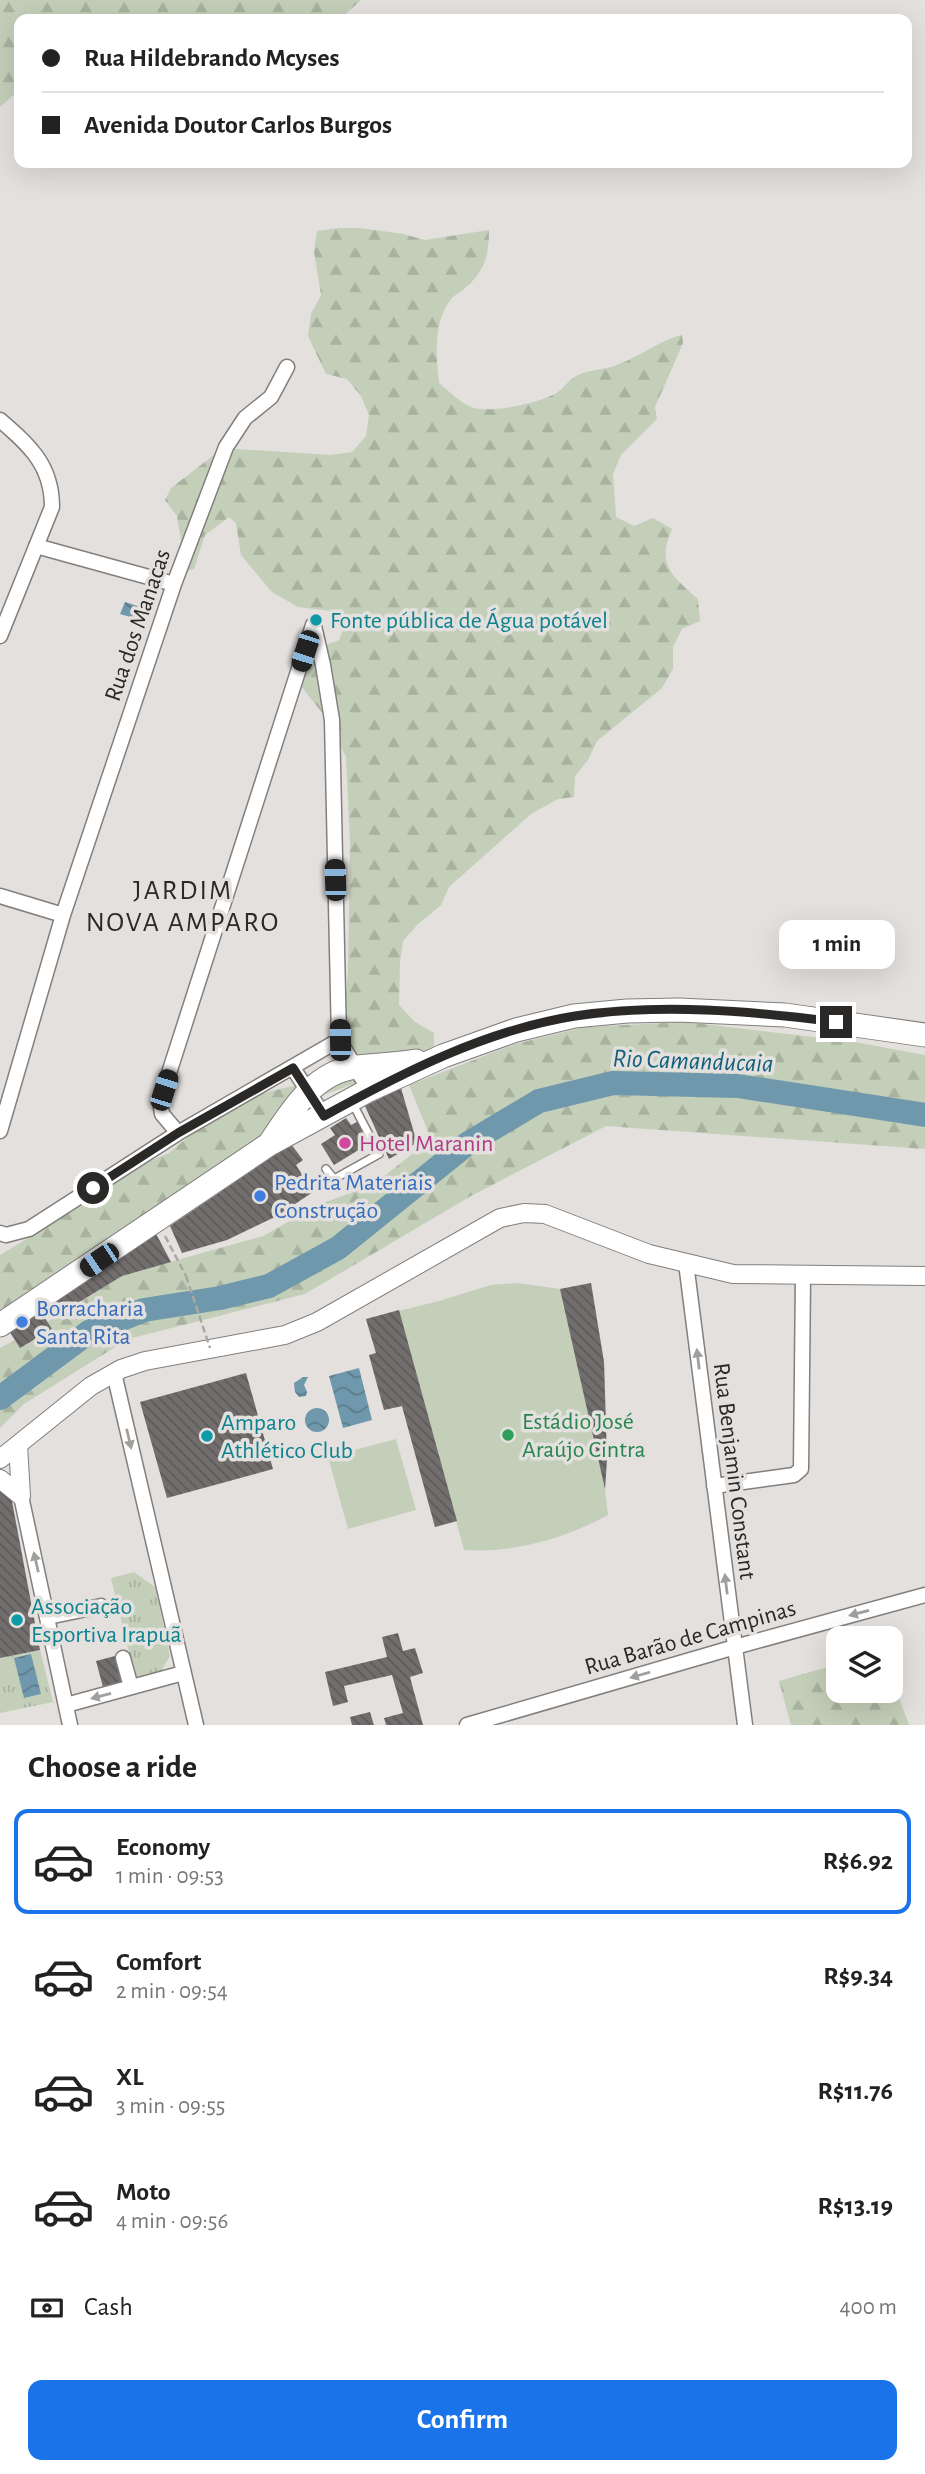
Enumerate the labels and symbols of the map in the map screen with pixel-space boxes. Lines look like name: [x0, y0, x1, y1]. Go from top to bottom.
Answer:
street label: Rua dos Manacas: [101, 546, 175, 704]
place label: Fonte pública de Água potável: [330, 607, 608, 633]
marker: Fonte pública de Água potável: [308, 612, 324, 628]
car: [289, 628, 322, 674]
car: [324, 859, 347, 901]
district label: JARDIM NOVA AMPARO: [86, 877, 280, 937]
callout: 1 min: [778, 920, 894, 970]
route end: [820, 1006, 852, 1038]
car: [330, 1019, 351, 1061]
water label: Rio Camanducaia: [612, 1045, 774, 1077]
car: [148, 1067, 181, 1113]
place label: Hotel Maranin: [359, 1132, 493, 1156]
marker: Hotel Maranin: [337, 1135, 353, 1151]
place label: Pedrita Materiais Construção: [274, 1171, 433, 1223]
route start: [77, 1172, 109, 1204]
marker: Pedrita Materiais Construção: [252, 1188, 268, 1204]
car: [76, 1240, 123, 1280]
place label: Borracharia Santa Rita: [36, 1297, 144, 1349]
marker: Borracharia Santa Rita: [14, 1314, 30, 1330]
one-way arrow: [692, 1348, 703, 1370]
street label: Rua Benjamin Constant: [709, 1361, 759, 1581]
place label: Estádio José Araújo Cintra: [522, 1410, 646, 1462]
place label: Amparo Athlético Club: [221, 1411, 353, 1463]
marker: Estádio José Araújo Cintra: [500, 1427, 516, 1443]
one-way arrow: [124, 1428, 135, 1450]
marker: Amparo Athlético Club: [199, 1428, 215, 1444]
one-way arrow: [30, 1551, 41, 1573]
one-way arrow: [721, 1573, 732, 1595]
place label: Associação Esportiva Irapuã: [31, 1595, 182, 1647]
street label: Rua Barão de Campinas: [582, 1596, 799, 1680]
one-way arrow: [848, 1609, 869, 1619]
marker: Associação Esportiva Irapuã: [9, 1612, 25, 1628]
one-way arrow: [629, 1670, 650, 1680]
one-way arrow: [90, 1691, 111, 1701]

